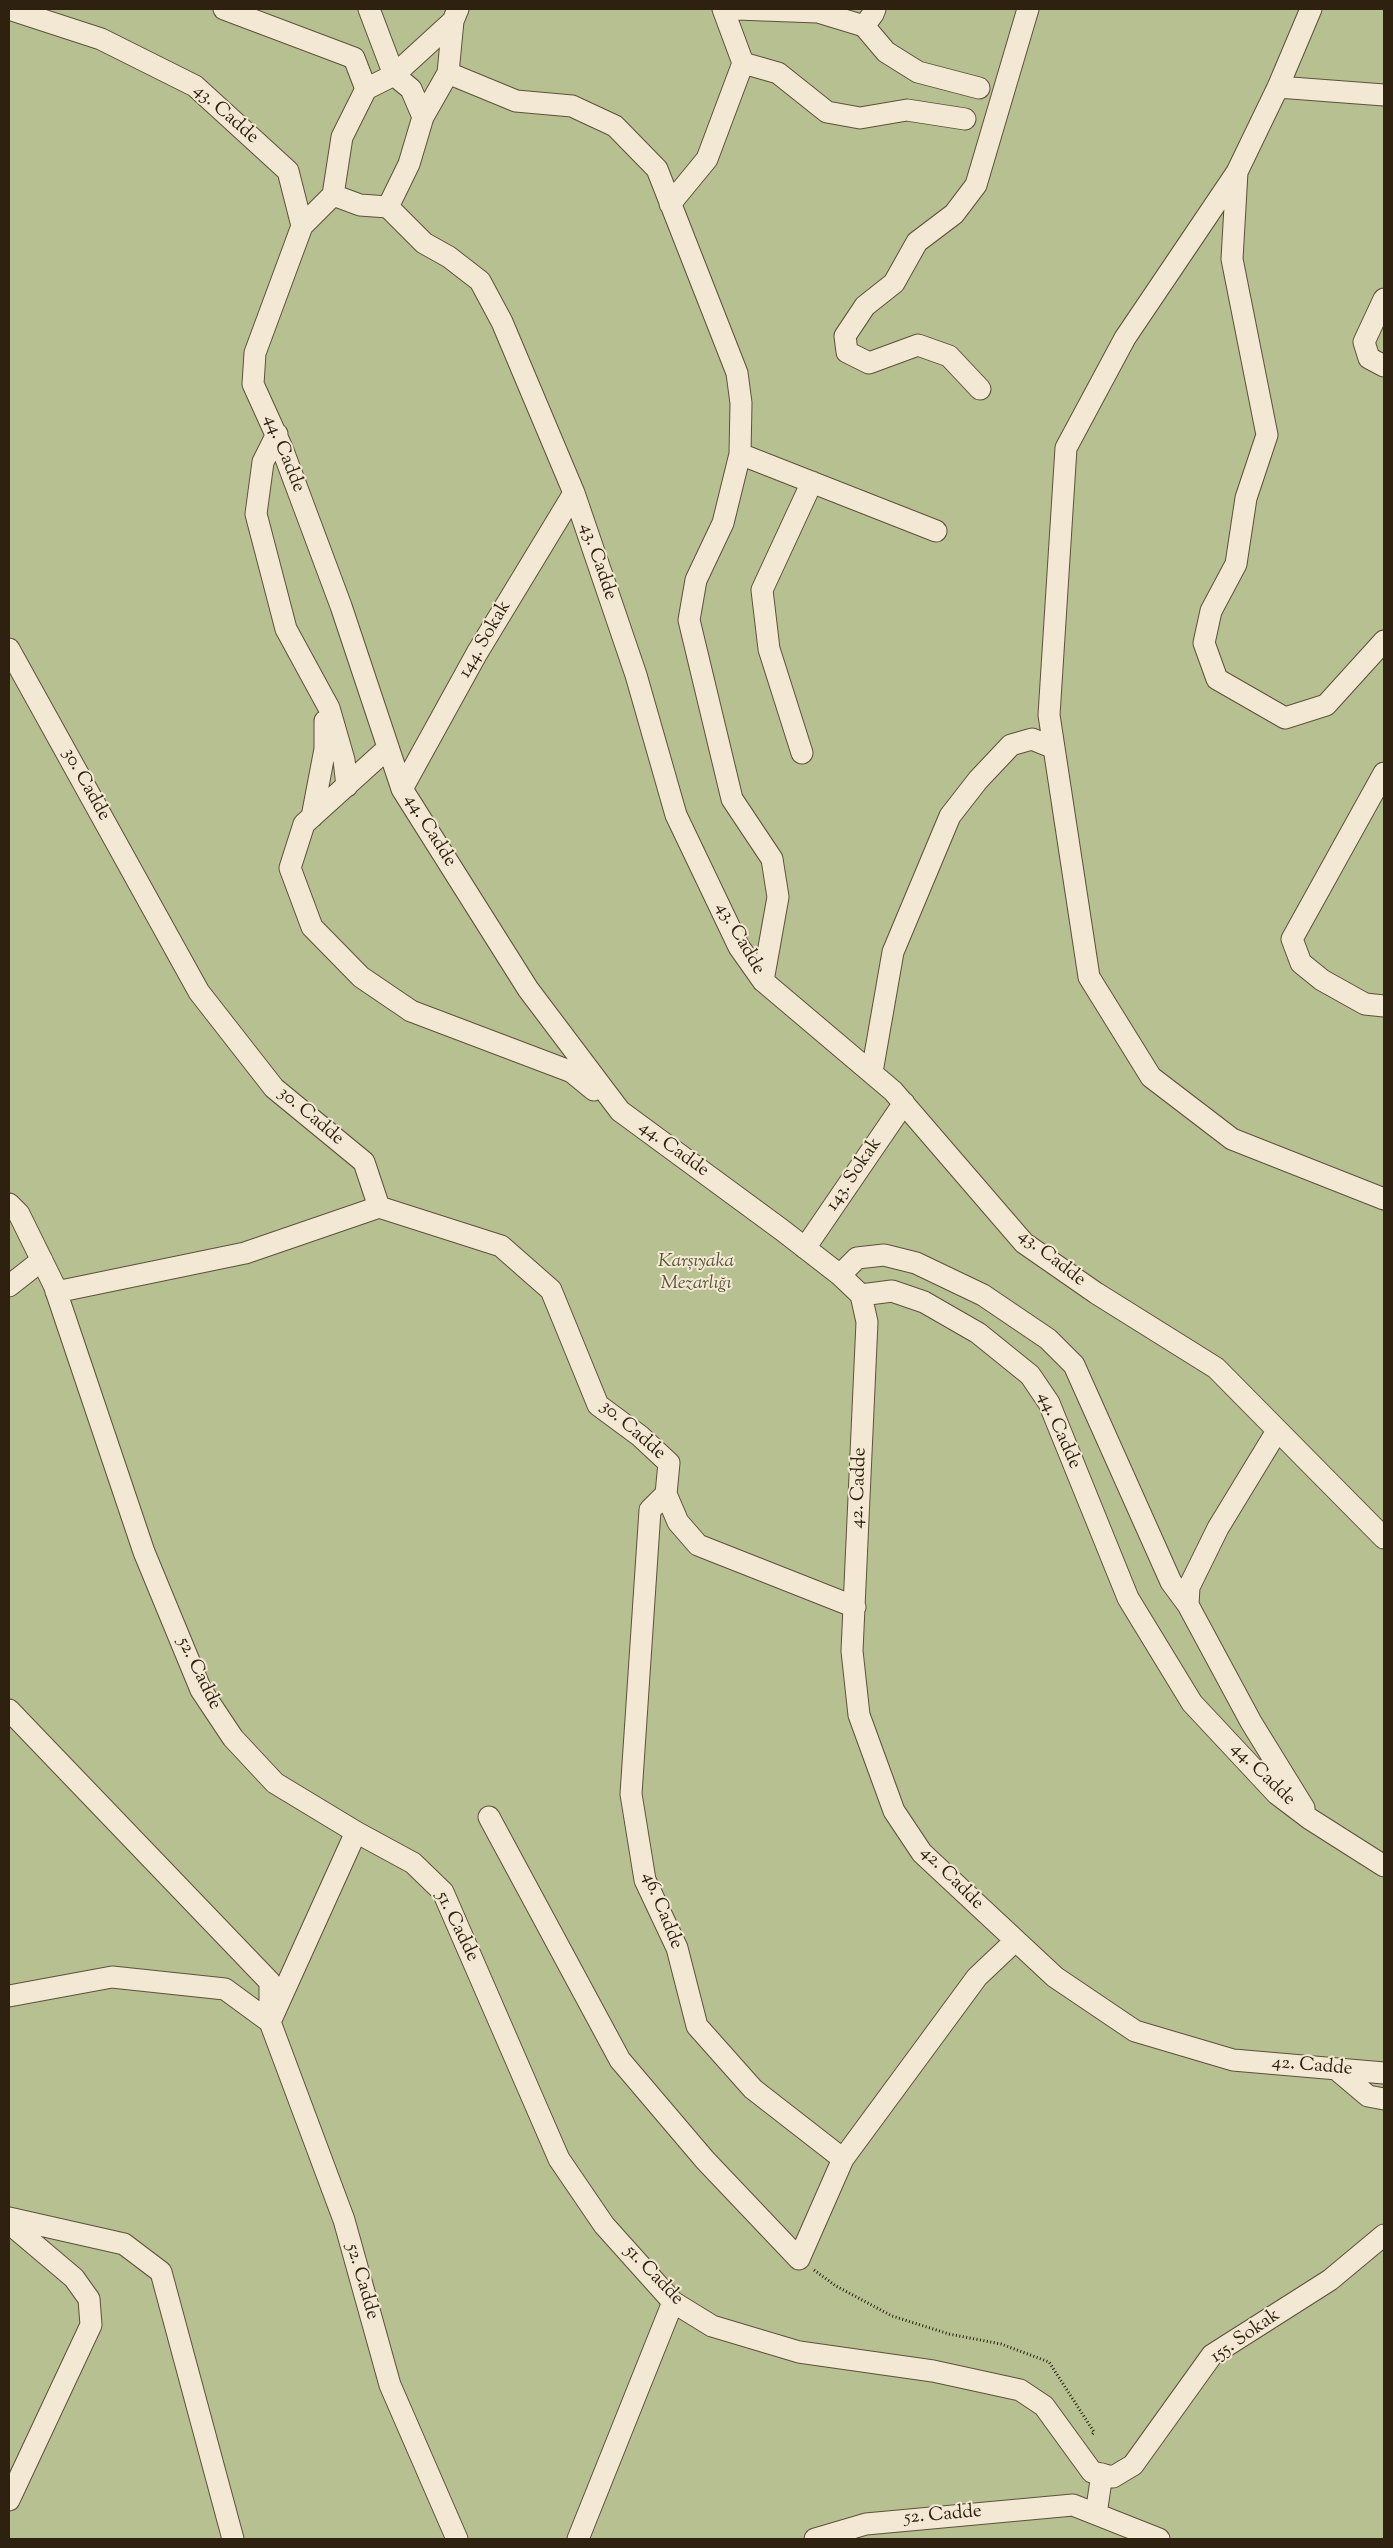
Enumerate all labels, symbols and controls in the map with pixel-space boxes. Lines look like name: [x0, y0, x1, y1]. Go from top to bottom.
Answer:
street label: 43. Cadde: [187, 80, 263, 150]
street label: 44. Cadde: [257, 412, 309, 496]
street label: 43. Cadde: [573, 521, 621, 603]
street label: 144. Sokak: [455, 597, 517, 683]
street label: 30. Cadde: [56, 745, 114, 825]
street label: 44. Cadde: [398, 790, 460, 872]
street label: 43. Cadde: [709, 899, 769, 979]
street label: 30. Cadde: [272, 1083, 348, 1151]
street label: 44. Cadde: [633, 1117, 713, 1183]
street label: 143. Sokak: [822, 1134, 888, 1216]
street label: 43. Cadde: [1013, 1226, 1089, 1292]
park label: Karşıyaka Mezarlığı: [658, 1252, 734, 1296]
street label: 44. Cadde: [1031, 1389, 1085, 1473]
street label: 30. Cadde: [595, 1396, 669, 1466]
street label: 42. Cadde: [847, 1447, 873, 1529]
street label: 52. Cadde: [171, 1634, 225, 1714]
street label: 44. Cadde: [1225, 1739, 1299, 1811]
street label: 42. Cadde: [914, 1842, 988, 1916]
street label: 46. Cadde: [635, 1869, 687, 1953]
street label: 51. Cadde: [429, 1888, 483, 1966]
street label: 42. Cadde: [1271, 2052, 1353, 2082]
street label: 51. Cadde: [619, 2241, 687, 2311]
street label: 52. Cadde: [339, 2242, 383, 2322]
street label: 155. Sokak: [1207, 2305, 1285, 2369]
street label: 52. Cadde: [903, 2501, 983, 2531]

